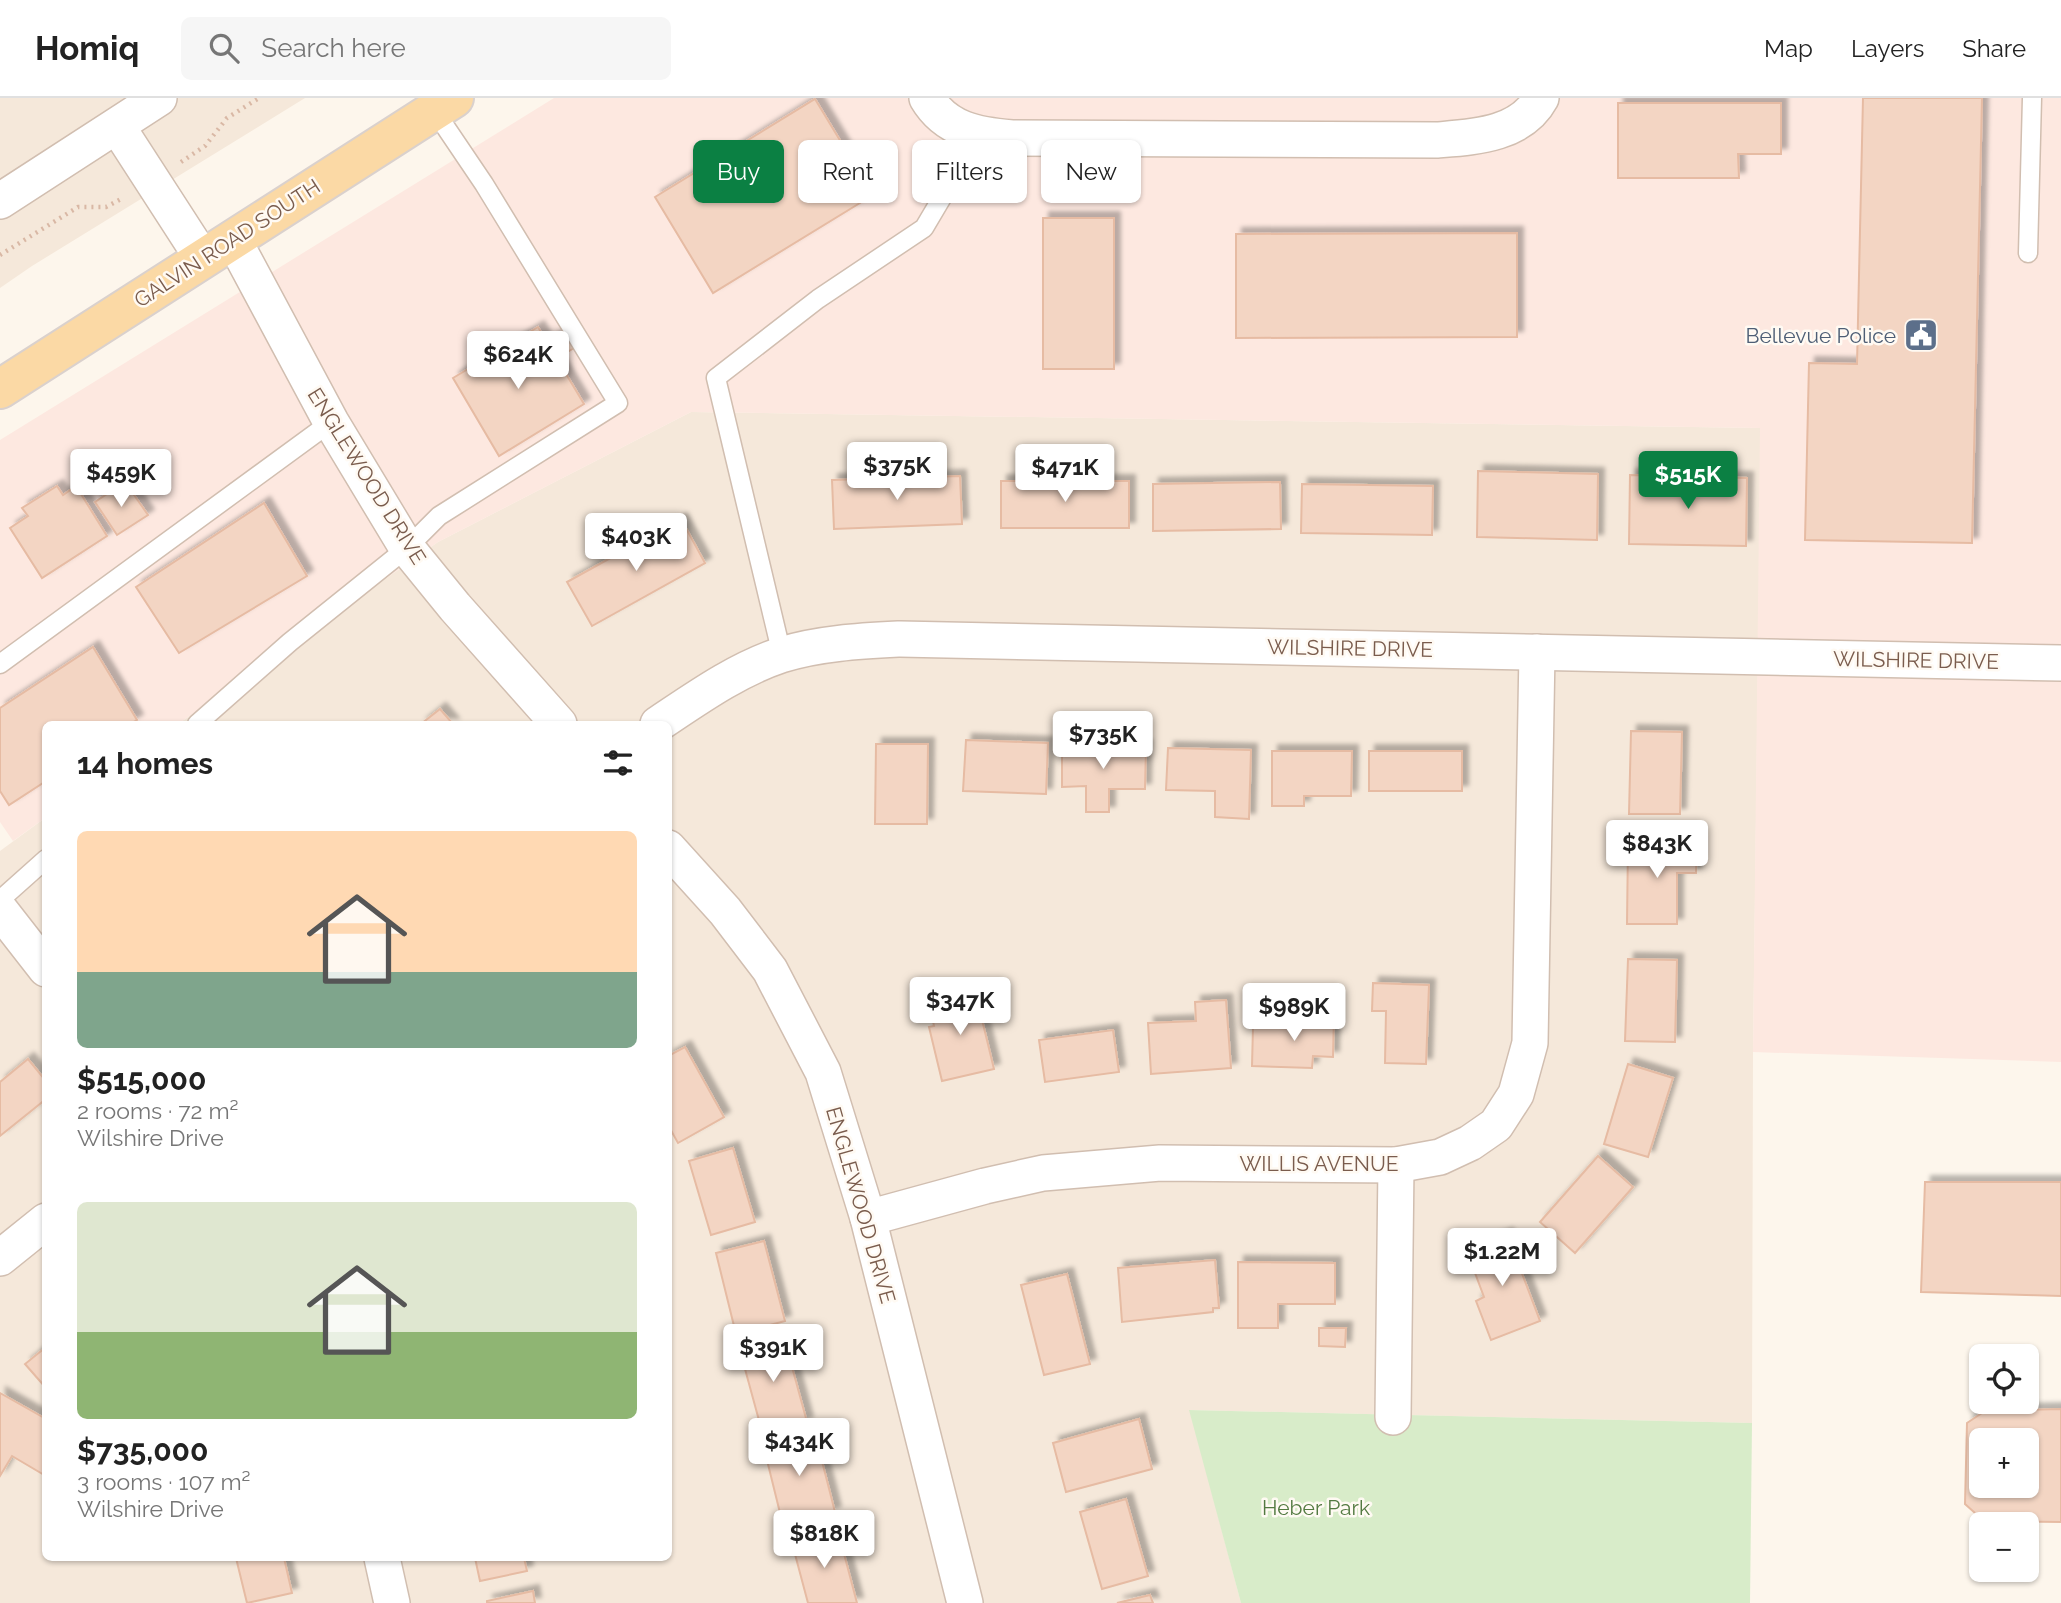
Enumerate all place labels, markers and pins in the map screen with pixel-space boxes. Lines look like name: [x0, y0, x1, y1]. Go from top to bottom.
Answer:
public building icon: Bellevue Police: [1902, 316, 1940, 354]
place label: Bellevue Police: [1745, 323, 1896, 348]
pin: $624K: [469, 331, 567, 391]
pin: $375K: [848, 442, 946, 502]
pin: $471K: [1016, 444, 1114, 504]
pin: $459K: [72, 450, 170, 509]
pin: $515K: [1639, 452, 1737, 511]
pin: $403K: [587, 514, 685, 573]
pin: $735K: [1054, 712, 1152, 771]
pin: $843K: [1608, 820, 1706, 880]
pin: $347K: [911, 978, 1009, 1037]
pin: $989K: [1245, 984, 1343, 1043]
pin: $1.22M: [1445, 1228, 1559, 1288]
pin: $391K: [724, 1324, 822, 1384]
pin: $434K: [750, 1418, 848, 1478]
pin: $818K: [775, 1510, 873, 1570]

